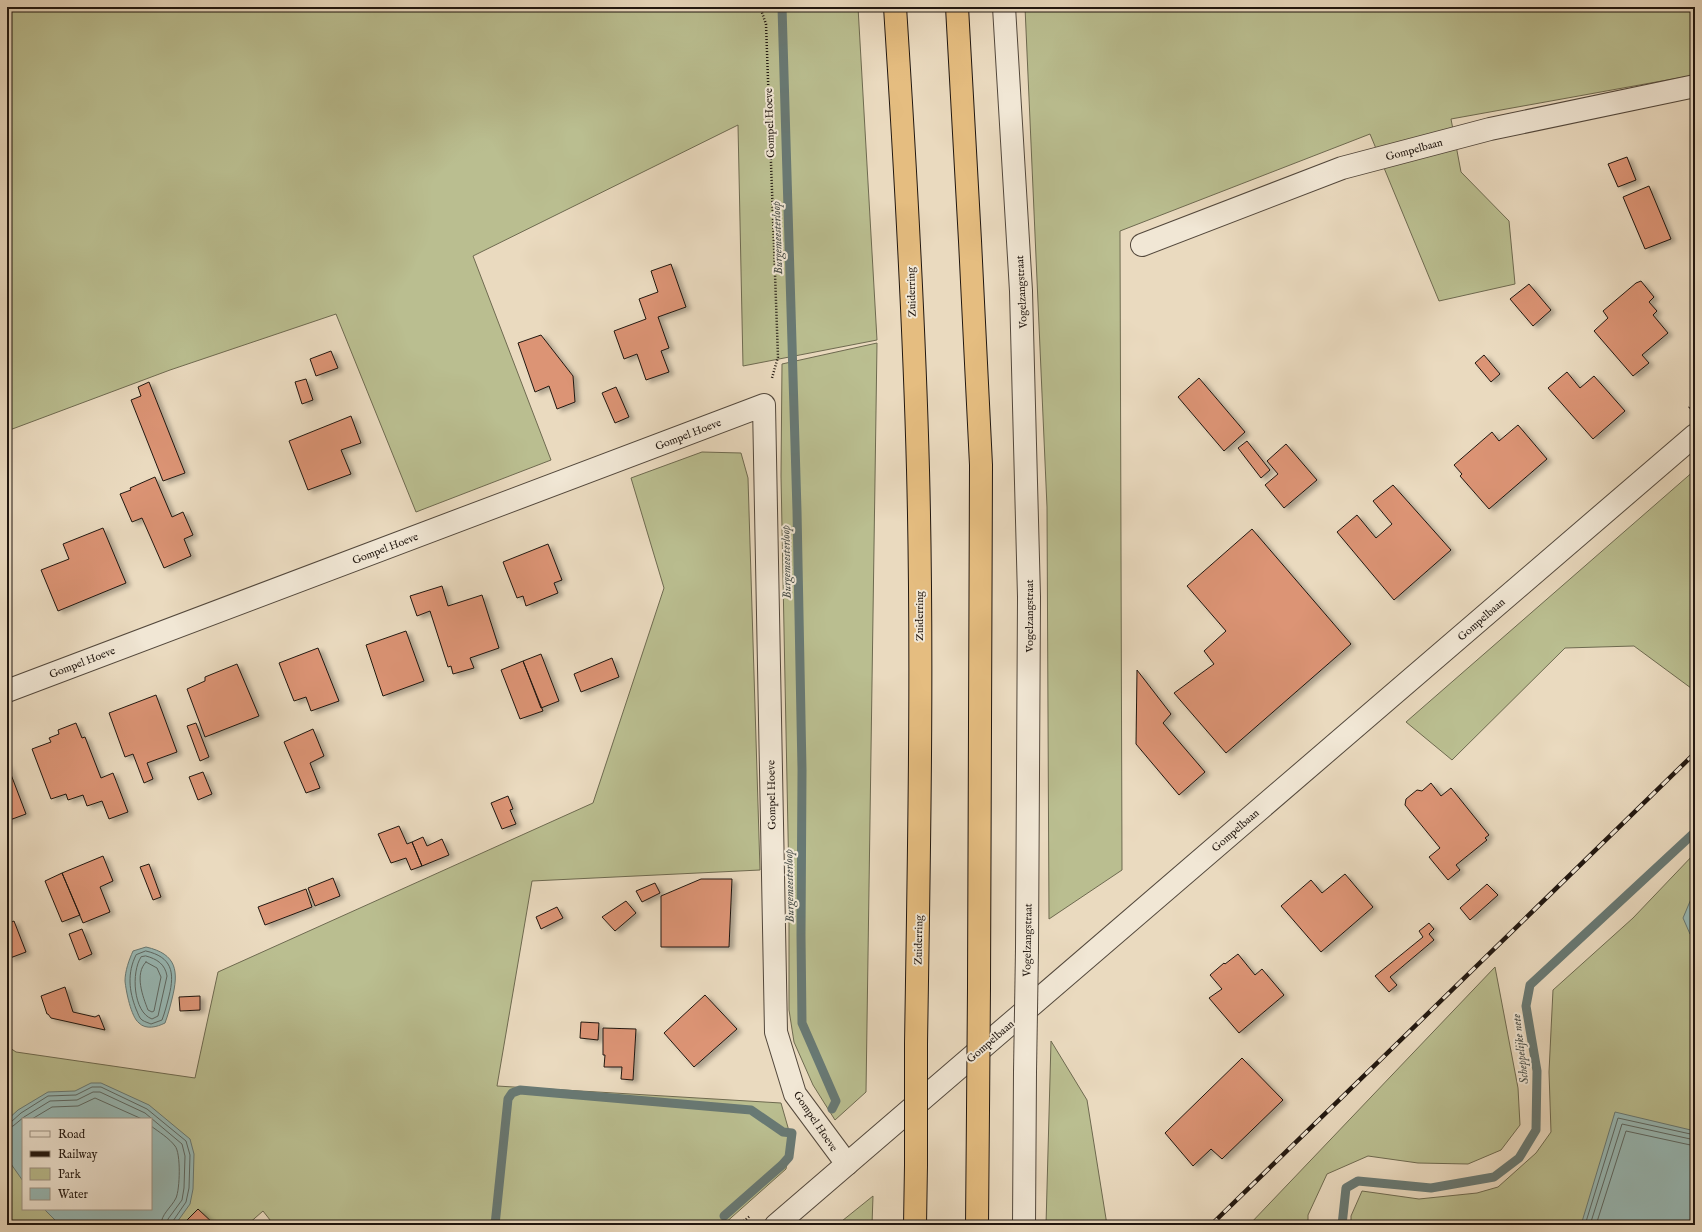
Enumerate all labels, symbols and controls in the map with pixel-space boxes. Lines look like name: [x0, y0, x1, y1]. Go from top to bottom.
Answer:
street label: Gompel Hoeve: [762, 88, 778, 158]
street label: Gompelbaan: [1384, 136, 1444, 164]
water label: Burgemeesterloop: [769, 201, 787, 275]
street label: Vogelzangstraat: [1013, 255, 1031, 330]
street label: Zuiderring: [904, 266, 920, 317]
street label: Gompel Hoeve: [653, 416, 723, 454]
water label: Burgemeesterloop: [778, 525, 796, 599]
street label: Gompel Hoeve: [350, 530, 420, 568]
street label: Vogelzangstraat: [1023, 579, 1037, 654]
street label: Zuiderring: [913, 590, 927, 641]
street label: Gompelbaan: [1455, 595, 1508, 644]
street label: Gompel Hoeve: [47, 644, 117, 682]
street label: Gompel Hoeve: [764, 760, 780, 830]
street label: Gompelbaan: [1209, 806, 1262, 855]
water label: Burgemeesterloop: [781, 849, 799, 923]
street label: Vogelzangstraat: [1020, 903, 1036, 978]
street label: Zuiderring: [912, 914, 926, 965]
water label: Scheppelijke nete: [1509, 1013, 1532, 1085]
street label: Gompelbaan: [964, 1017, 1017, 1066]
street label: Gompel Hoeve: [790, 1089, 840, 1154]
legend: [22, 1118, 152, 1210]
text: Road: [58, 1127, 86, 1142]
text: Railway: [58, 1147, 97, 1162]
text: Park: [58, 1167, 81, 1182]
text: Water: [58, 1187, 89, 1202]

